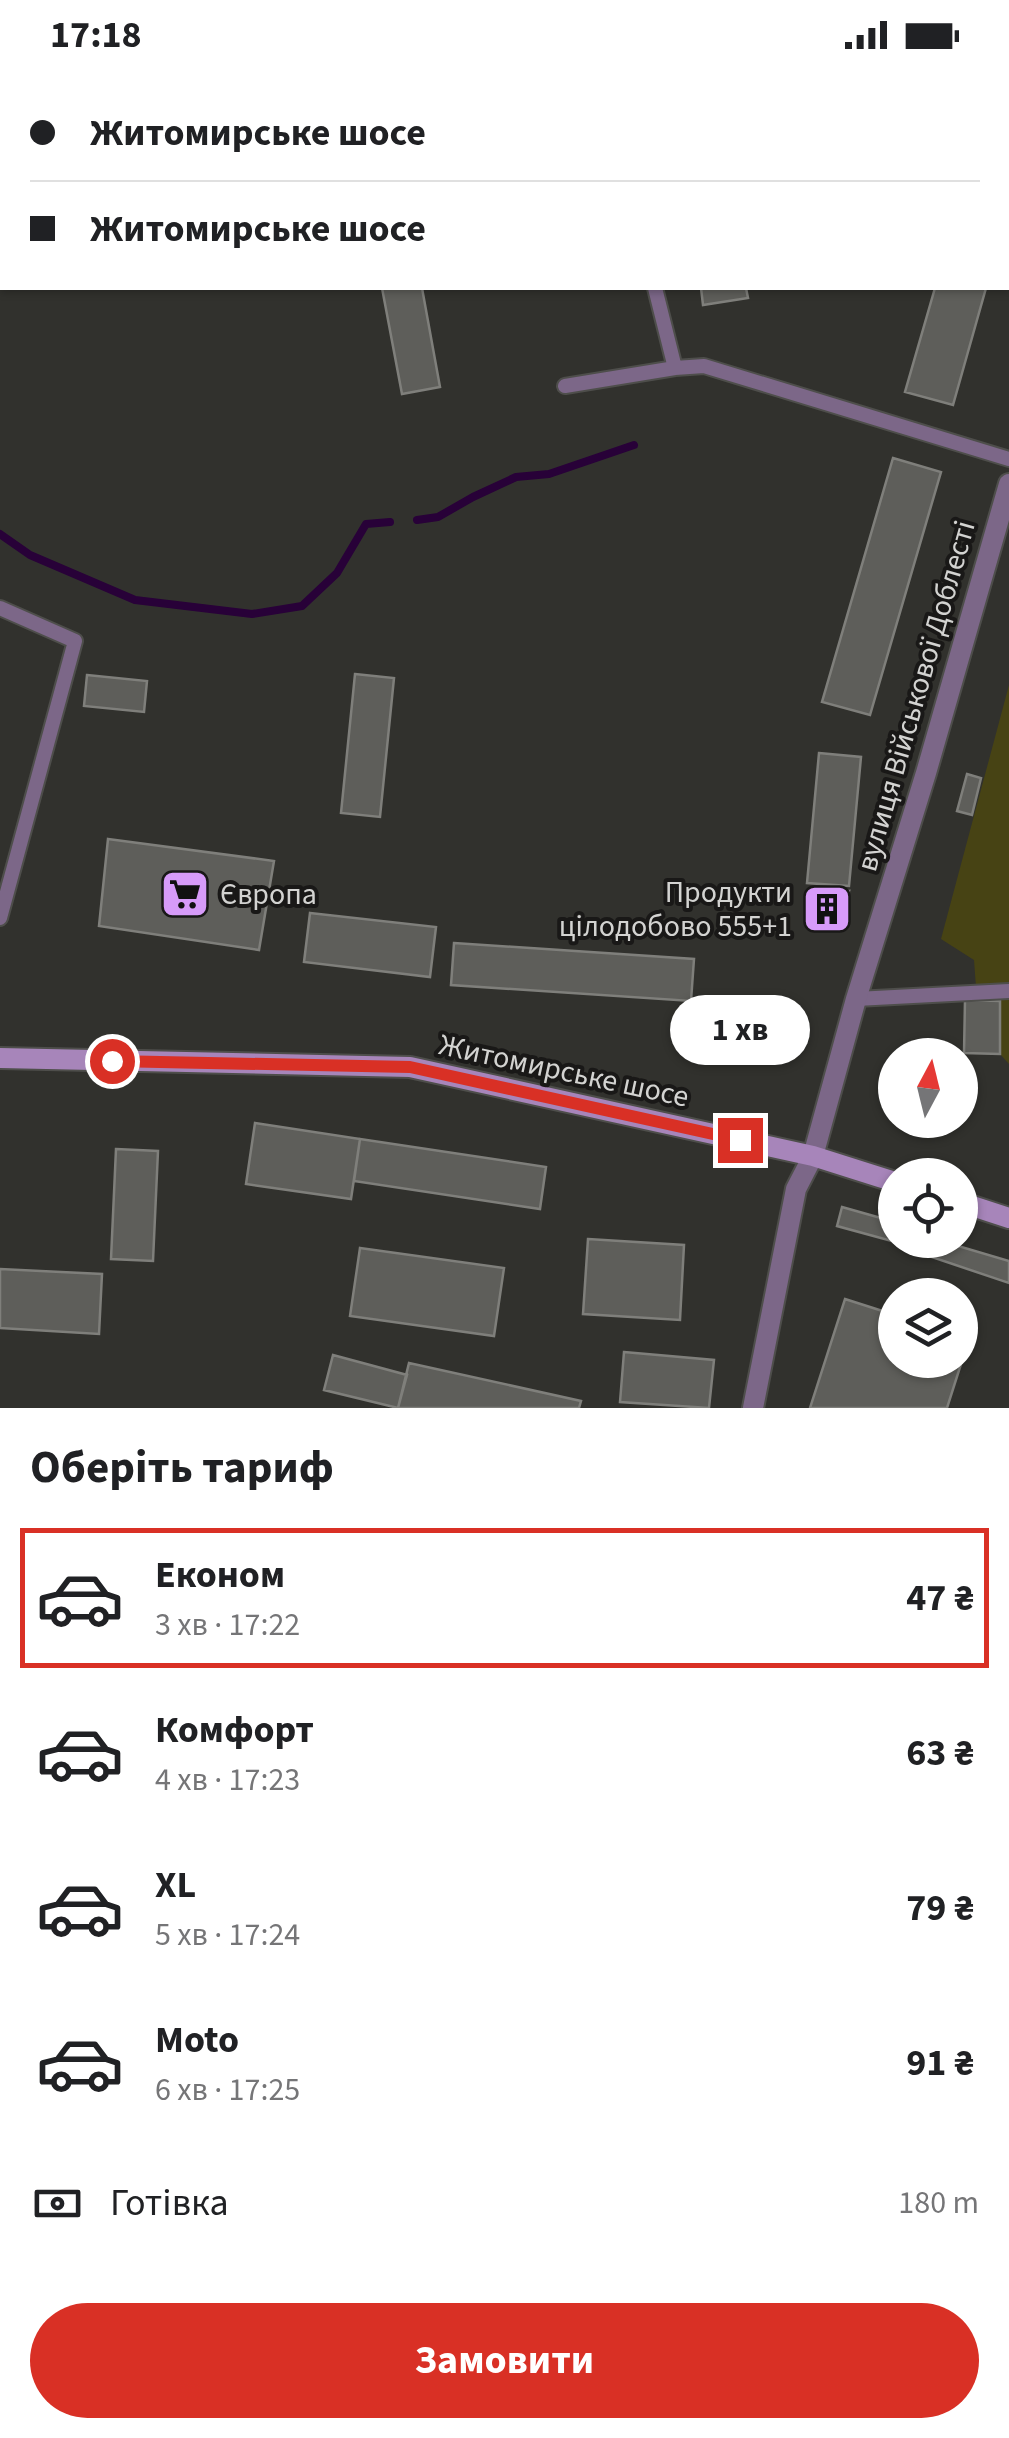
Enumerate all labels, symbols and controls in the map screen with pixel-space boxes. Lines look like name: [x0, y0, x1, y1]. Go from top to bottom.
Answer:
text: 17:18: [50, 8, 142, 62]
text: Житомирське шосе: [90, 106, 426, 160]
text: Житомирське шосе: [90, 202, 426, 256]
street label: вулиця Військової Доблесті: [845, 516, 987, 876]
supermarket icon: Європа: [159, 868, 211, 920]
place label: Продукти цілодобово 555+1: [559, 871, 792, 948]
place label: Європа: [220, 873, 317, 916]
building icon: Продукти цілодобово 555+1: [801, 883, 853, 935]
callout: 1 хв: [670, 995, 810, 1065]
text: 1 хв: [712, 1007, 768, 1053]
street label: Житомирське шосе: [435, 1024, 693, 1118]
north arrow: [878, 1038, 978, 1138]
map controls: [878, 1038, 978, 1378]
route start: [90, 1039, 135, 1084]
route end: [718, 1118, 763, 1163]
button: locate: [878, 1158, 978, 1258]
button: layers: [878, 1278, 978, 1378]
text: Оберіть тариф: [30, 1436, 334, 1500]
text: Економ: [155, 1548, 285, 1602]
icon: car: [35, 1553, 125, 1643]
text: 47 ₴: [906, 1571, 974, 1625]
text: 3 хв · 17:22: [155, 1602, 300, 1648]
text: Комфорт: [155, 1703, 314, 1757]
icon: car: [35, 1708, 125, 1798]
text: 63 ₴: [906, 1726, 974, 1780]
text: 4 хв · 17:23: [155, 1757, 300, 1803]
text: XL: [155, 1858, 196, 1912]
icon: car: [35, 1863, 125, 1953]
text: 79 ₴: [906, 1881, 974, 1935]
text: 5 хв · 17:24: [155, 1912, 300, 1958]
text: Moto: [155, 2013, 239, 2067]
icon: car: [35, 2018, 125, 2108]
text: 91 ₴: [906, 2036, 974, 2090]
text: 6 хв · 17:25: [155, 2067, 300, 2113]
icon: cash: [30, 2176, 85, 2231]
text: Готівка: [110, 2176, 229, 2230]
text: 180 m: [898, 2180, 979, 2226]
button: Замовити: [30, 2303, 979, 2418]

